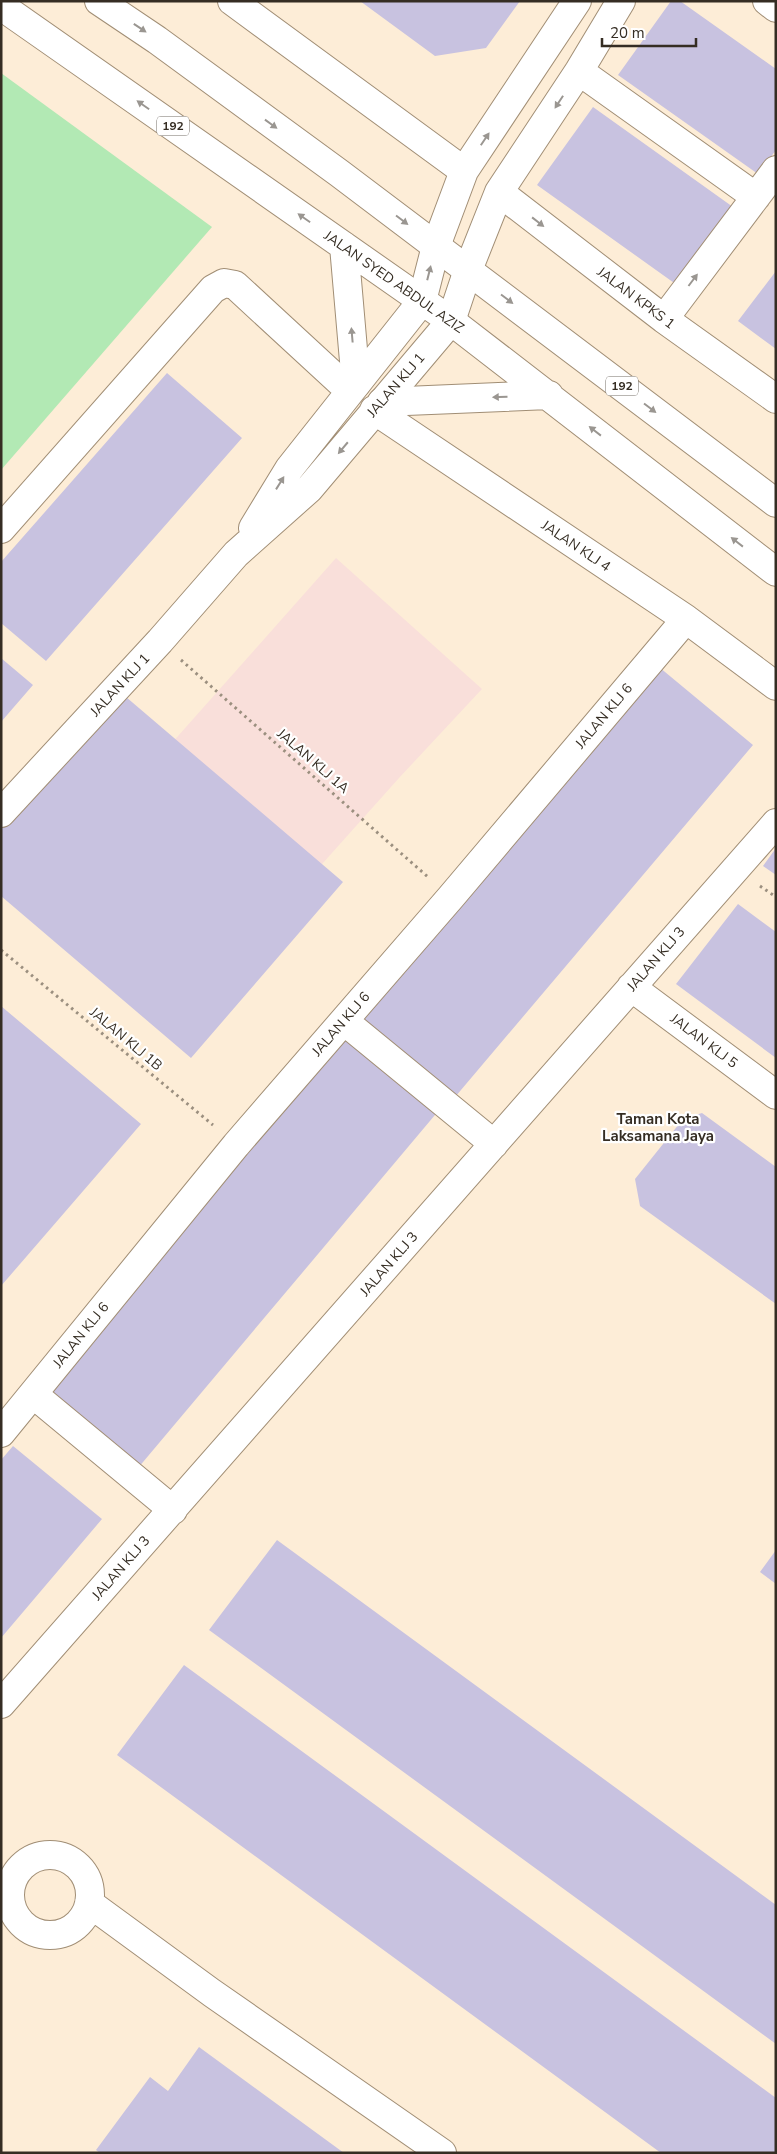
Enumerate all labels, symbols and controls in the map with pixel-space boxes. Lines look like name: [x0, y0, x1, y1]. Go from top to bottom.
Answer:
scale bar: [602, 15, 696, 47]
one-way arrow: [133, 23, 146, 33]
text: 20 m: [610, 23, 645, 43]
one-way arrow: [554, 95, 563, 109]
one-way arrow: [136, 100, 150, 110]
road number: 192: [157, 116, 189, 136]
one-way arrow: [264, 118, 277, 129]
one-way arrow: [481, 132, 490, 146]
one-way arrow: [298, 214, 311, 224]
one-way arrow: [395, 215, 408, 226]
one-way arrow: [531, 217, 544, 228]
street label: JALAN SYED ABDUL AZIZ: [319, 226, 468, 338]
street label: JALAN KPKS 1: [592, 262, 679, 334]
one-way arrow: [425, 266, 433, 281]
one-way arrow: [688, 273, 698, 287]
one-way arrow: [500, 294, 514, 304]
one-way arrow: [348, 327, 356, 343]
street label: JALAN KLJ 1: [362, 349, 429, 422]
road number: 192: [606, 376, 638, 396]
one-way arrow: [492, 393, 508, 401]
one-way arrow: [643, 402, 656, 413]
one-way arrow: [589, 426, 602, 437]
one-way arrow: [337, 441, 348, 454]
one-way arrow: [276, 477, 285, 490]
street label: JALAN KLJ 4: [537, 515, 614, 576]
one-way arrow: [730, 537, 744, 547]
street label: JALAN KLJ 1: [85, 649, 154, 721]
street label: JALAN KLJ 6: [570, 679, 637, 753]
street label: JALAN KLJ 1A: [272, 724, 353, 798]
street label: JALAN KLJ 3: [622, 923, 689, 996]
street label: JALAN KLJ 6: [307, 988, 374, 1061]
street label: JALAN KLJ 1B: [85, 1002, 166, 1075]
street label: JALAN KLJ 5: [666, 1009, 742, 1073]
district label: Taman Kota Laksamana Jaya: [602, 1109, 714, 1146]
street label: JALAN KLJ 3: [355, 1228, 422, 1301]
street label: JALAN KLJ 6: [48, 1298, 113, 1373]
street label: JALAN KLJ 3: [87, 1532, 154, 1605]

